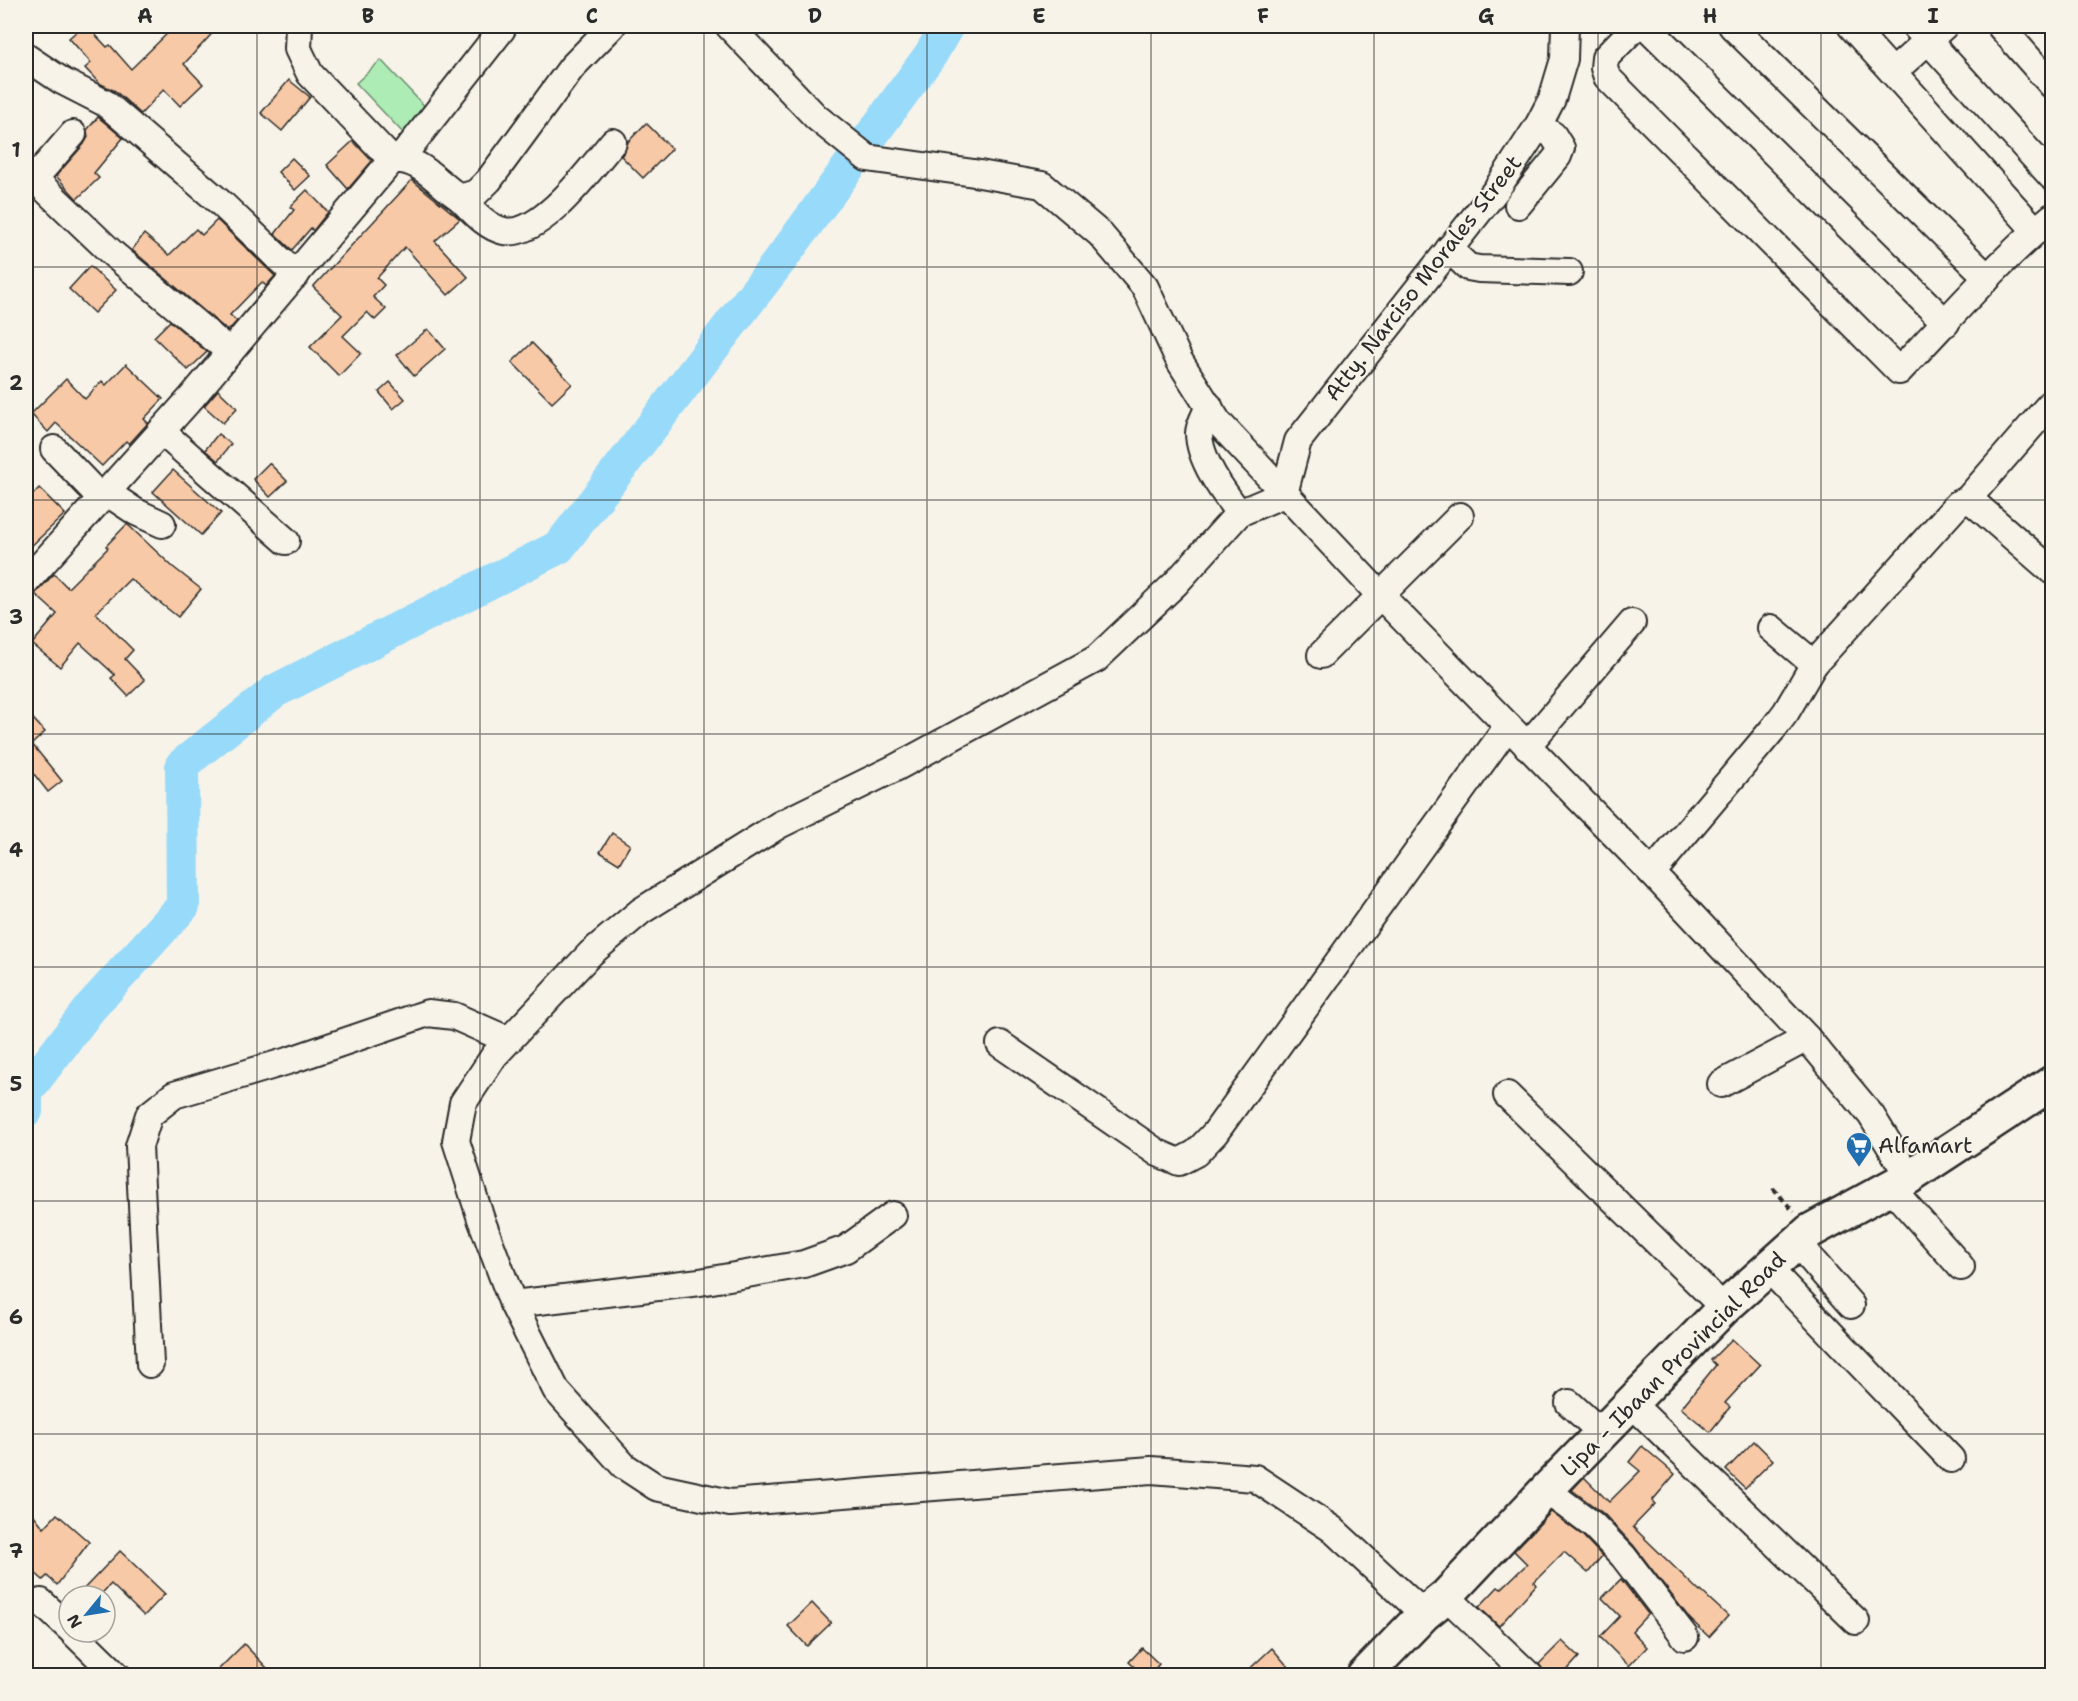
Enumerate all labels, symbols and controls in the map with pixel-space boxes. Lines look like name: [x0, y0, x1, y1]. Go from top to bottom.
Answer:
text: A: [137, 3, 153, 29]
text: B: [362, 3, 374, 29]
text: C: [586, 3, 598, 29]
text: D: [808, 3, 822, 29]
text: E: [1032, 3, 1046, 29]
text: F: [1257, 3, 1269, 29]
text: G: [1478, 3, 1494, 29]
text: H: [1703, 3, 1717, 29]
text: I: [1927, 3, 1939, 29]
text: 1: [11, 137, 21, 163]
street label: Atty. Narciso Morales Street: [1318, 149, 1528, 407]
text: 2: [9, 370, 23, 396]
text: 3: [9, 604, 23, 630]
text: 4: [9, 837, 23, 863]
text: 5: [10, 1071, 22, 1097]
supermarket icon: Alfamart: [1844, 1130, 1874, 1168]
place label: Alfamart: [1878, 1131, 1973, 1160]
street label: Lipa - Ibaan Provincial Road: [1554, 1245, 1792, 1483]
text: 6: [9, 1304, 23, 1330]
text: 7: [9, 1538, 23, 1564]
north arrow: [57, 1584, 117, 1644]
text: N: [62, 1611, 87, 1632]

